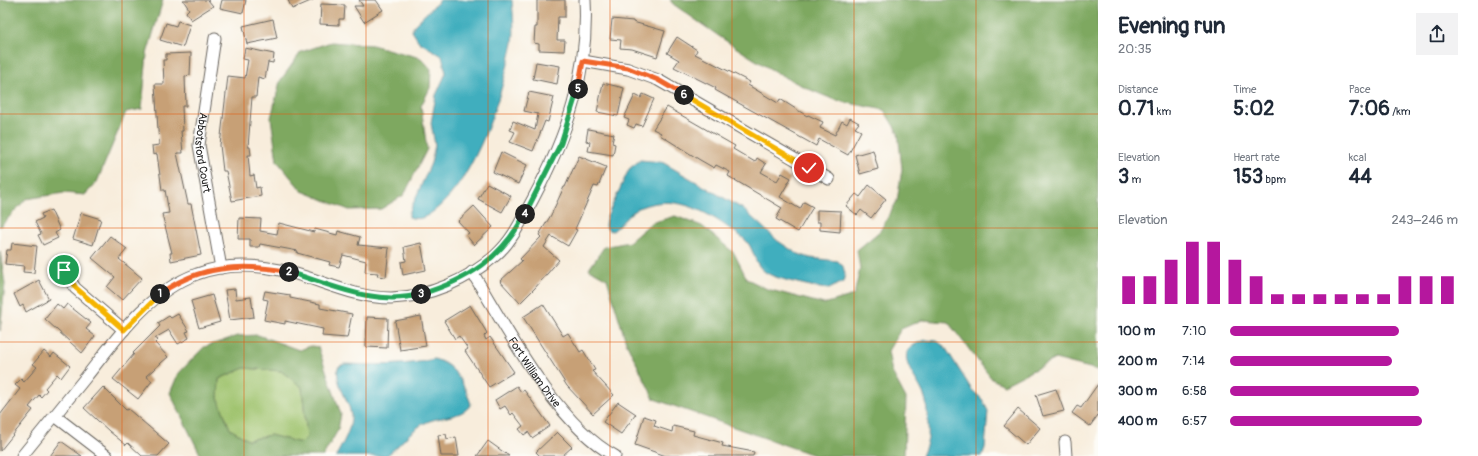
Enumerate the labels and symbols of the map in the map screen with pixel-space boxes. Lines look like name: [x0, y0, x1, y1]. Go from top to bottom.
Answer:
pin: 5: [568, 79, 588, 99]
pin: 6: [674, 85, 694, 105]
street label: Abbotsford Court: [192, 112, 214, 194]
pin: [792, 151, 826, 185]
pin: 4: [515, 204, 535, 224]
pin: [47, 253, 81, 287]
pin: 2: [279, 262, 299, 282]
pin: 1: [150, 284, 170, 304]
pin: 3: [411, 284, 431, 304]
street label: Fort William Drive: [506, 334, 564, 410]

